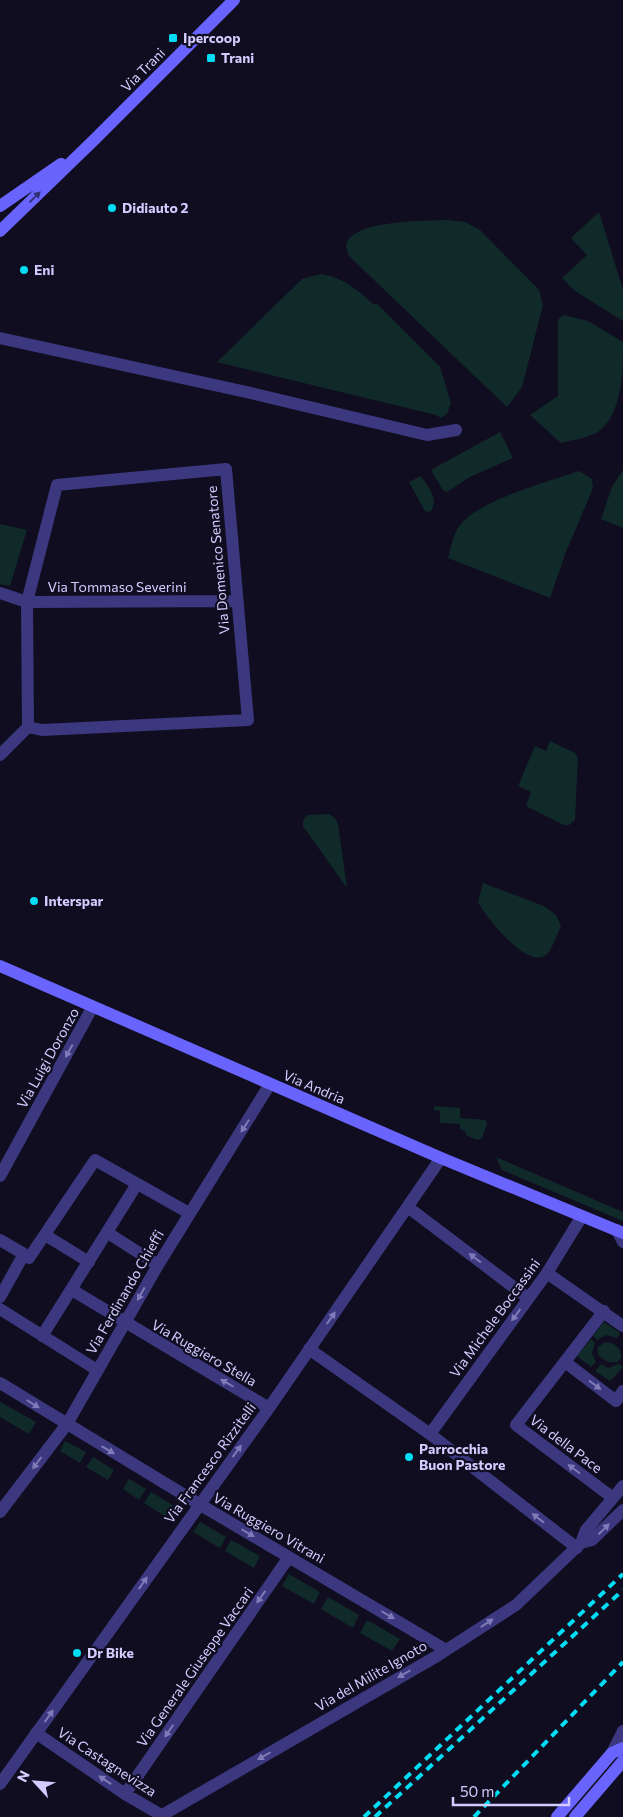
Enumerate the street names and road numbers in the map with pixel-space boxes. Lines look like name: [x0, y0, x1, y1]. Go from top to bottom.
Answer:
street label: Via Trani: [117, 44, 168, 95]
street label: Via Domenico Senatore: [203, 485, 232, 635]
street label: Via Tommaso Severini: [47, 578, 187, 595]
street label: Via Luigi Doronzo: [13, 1005, 82, 1111]
street label: Via Andria: [281, 1066, 348, 1107]
street label: Via Ferdinando Chieffi: [82, 1227, 167, 1357]
street label: Via Michele Boccassini: [446, 1255, 543, 1380]
street label: Via Ruggiero Stella: [149, 1316, 260, 1390]
street label: Via Francesco Rizzitelli: [160, 1399, 259, 1526]
street label: Via della Pace: [527, 1411, 606, 1476]
street label: Via Ruggiero Vitrani: [210, 1489, 328, 1566]
street label: Via Generale Giuseppe Vaccari: [133, 1583, 256, 1750]
street label: Via del Milite Ignoto: [312, 1637, 430, 1715]
street label: Via Castagnevizza: [55, 1723, 160, 1800]

